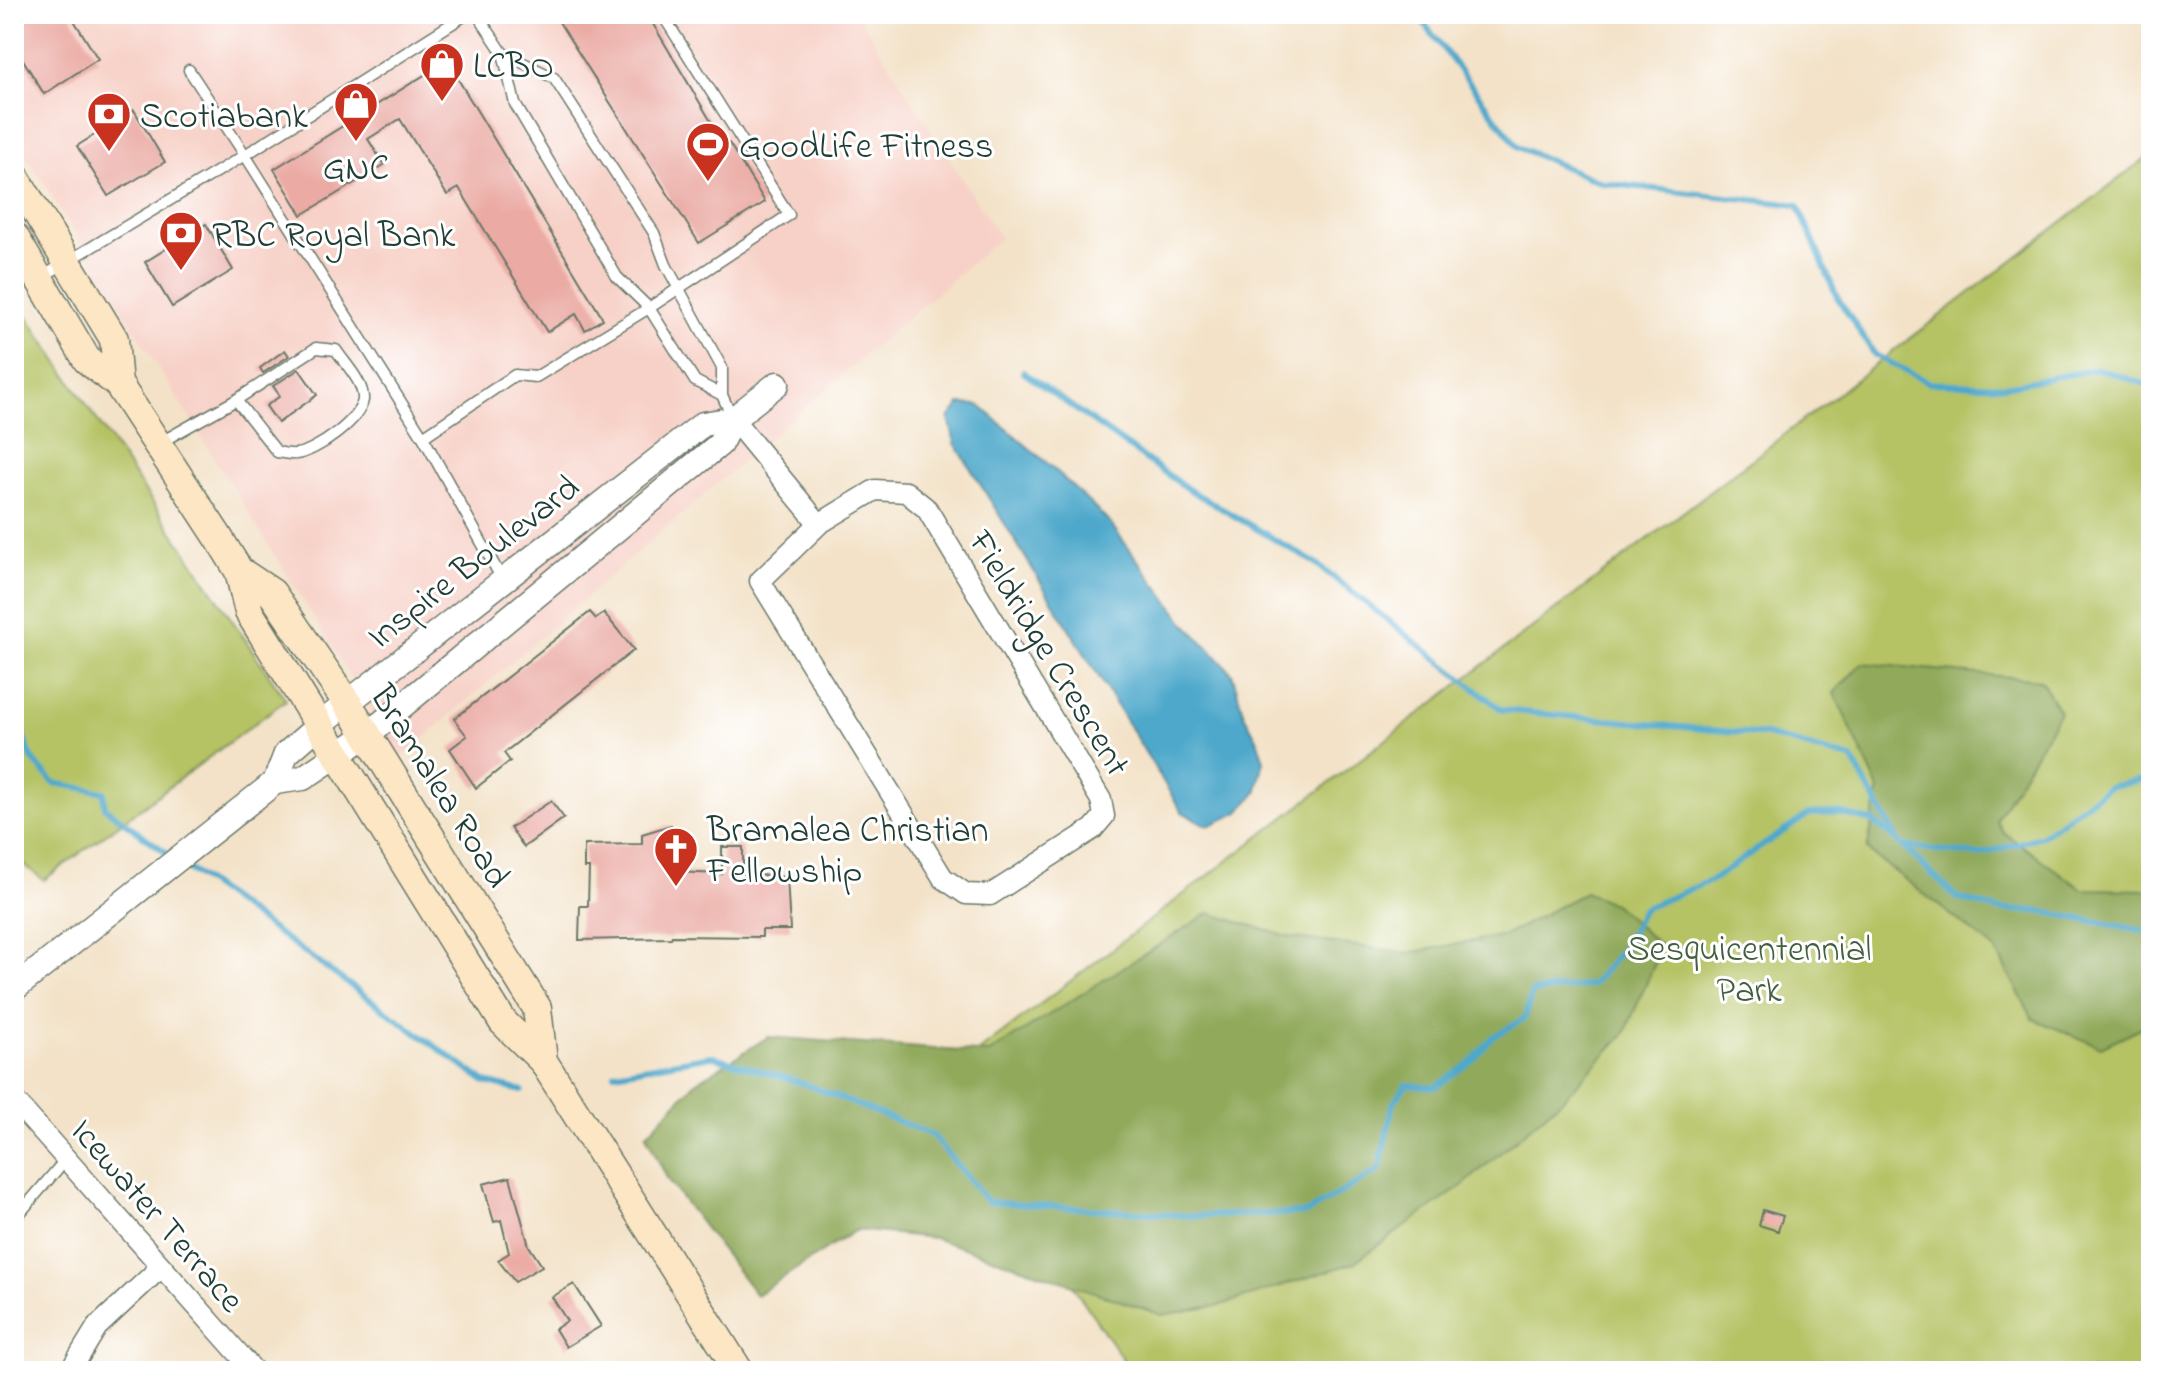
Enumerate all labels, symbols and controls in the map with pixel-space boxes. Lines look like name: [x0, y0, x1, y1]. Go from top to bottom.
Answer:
shop icon: LCBO: [418, 40, 466, 103]
place label: LCBO: [473, 42, 554, 95]
shop icon: GNC: [332, 80, 380, 143]
bank icon: Scotiabank: [85, 90, 133, 153]
place label: Scotiabank: [140, 92, 308, 145]
sports icon: GoodLife Fitness: [684, 120, 732, 183]
place label: GoodLife Fitness: [739, 122, 993, 175]
place label: GNC: [323, 144, 389, 197]
bank icon: RBC Royal Bank: [157, 209, 205, 272]
place label: RBC Royal Bank: [212, 211, 455, 264]
street label: Inspire Boulevard: [357, 463, 592, 664]
street label: Fieldridge Crescent: [952, 520, 1142, 787]
street label: Bramalea Road: [354, 674, 522, 899]
place label: Bramalea Christian Fellowship: [706, 806, 988, 900]
church icon: Bramalea Christian Fellowship: [652, 825, 700, 888]
park label: Sesquicentennial Park: [1626, 925, 1872, 1019]
street label: Icewater Terrace: [56, 1108, 256, 1327]

